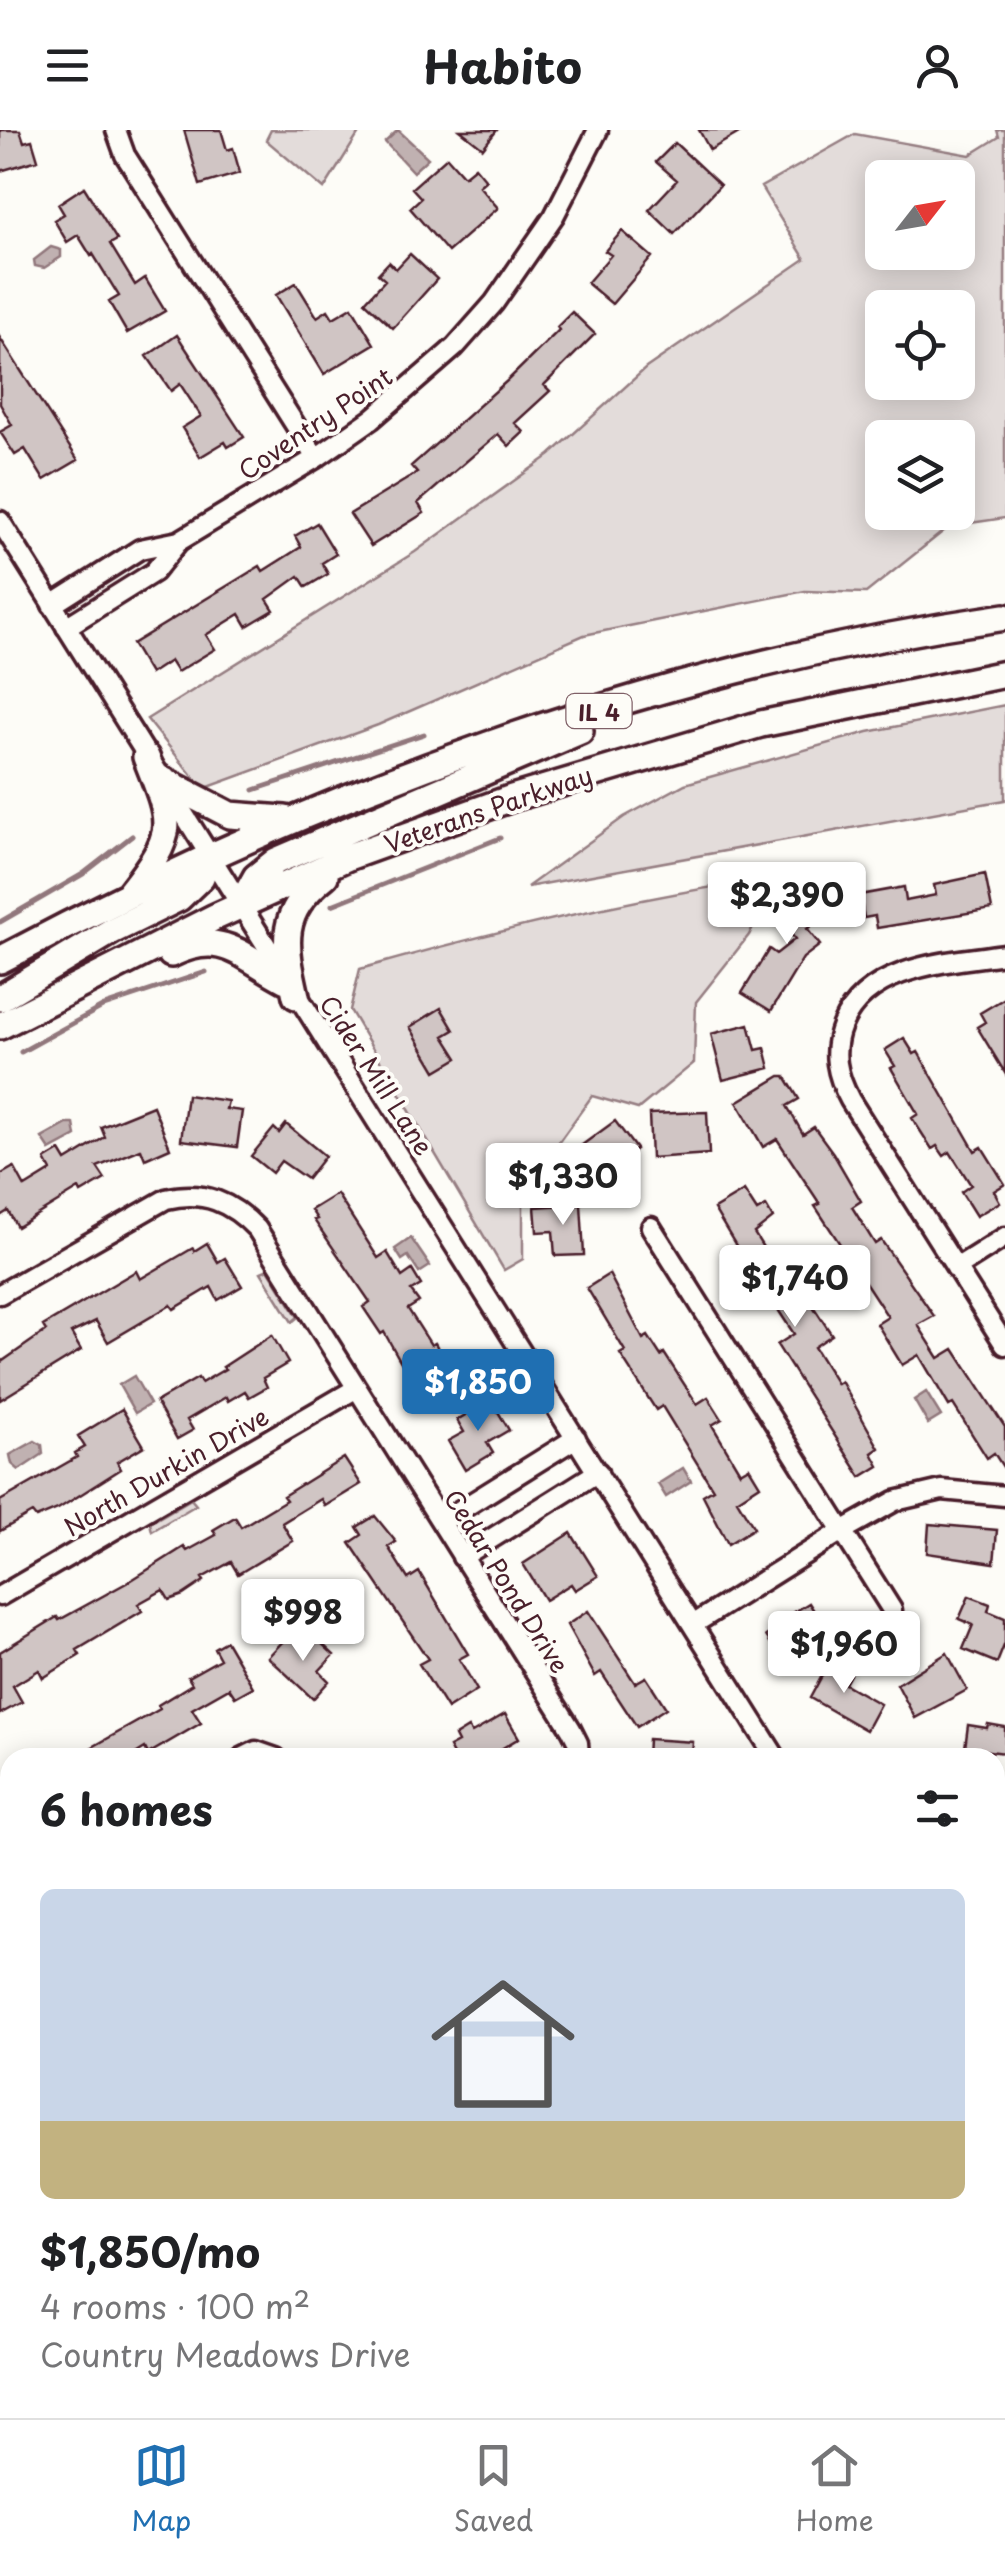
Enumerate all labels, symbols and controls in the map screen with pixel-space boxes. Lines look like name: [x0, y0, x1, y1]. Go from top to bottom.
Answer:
text: Habito: [423, 31, 582, 99]
icon: menu: [40, 38, 95, 93]
icon: person: [910, 38, 965, 93]
north arrow: [865, 160, 975, 270]
map controls: [865, 160, 975, 530]
button: locate: [865, 290, 975, 400]
street label: Coventry Point: [230, 357, 400, 489]
button: layers: [865, 420, 975, 530]
road number: IL 4: [566, 694, 632, 728]
street label: Veterans Parkway: [379, 756, 597, 862]
pin: $2,390: [706, 862, 868, 947]
text: $2,390: [730, 870, 844, 918]
street label: Cider Mill Lane: [311, 987, 443, 1163]
pin: $1,330: [482, 1143, 644, 1228]
text: $1,330: [508, 1151, 618, 1199]
pin: $1,740: [714, 1245, 876, 1330]
text: $1,740: [741, 1253, 849, 1301]
pin: $1,850: [397, 1349, 559, 1434]
text: $1,850: [424, 1357, 532, 1405]
street label: North Durkin Drive: [56, 1397, 276, 1545]
street label: Cedar Pond Drive: [435, 1482, 579, 1680]
pin: $998: [244, 1579, 362, 1664]
text: $998: [263, 1587, 343, 1635]
pin: $1,960: [763, 1611, 925, 1696]
text: $1,960: [790, 1619, 898, 1667]
text: 6 homes: [40, 1777, 213, 1840]
icon: filters: [910, 1781, 965, 1836]
icon: home: [413, 1954, 593, 2134]
text: $1,850/mo: [40, 2219, 260, 2282]
text: 4 rooms · 100 m²: [40, 2282, 310, 2330]
text: Country Meadows Drive: [40, 2330, 410, 2378]
tab: Map: [131, 2438, 191, 2541]
tab: Saved: [454, 2438, 533, 2541]
tab: Home: [796, 2438, 874, 2541]

